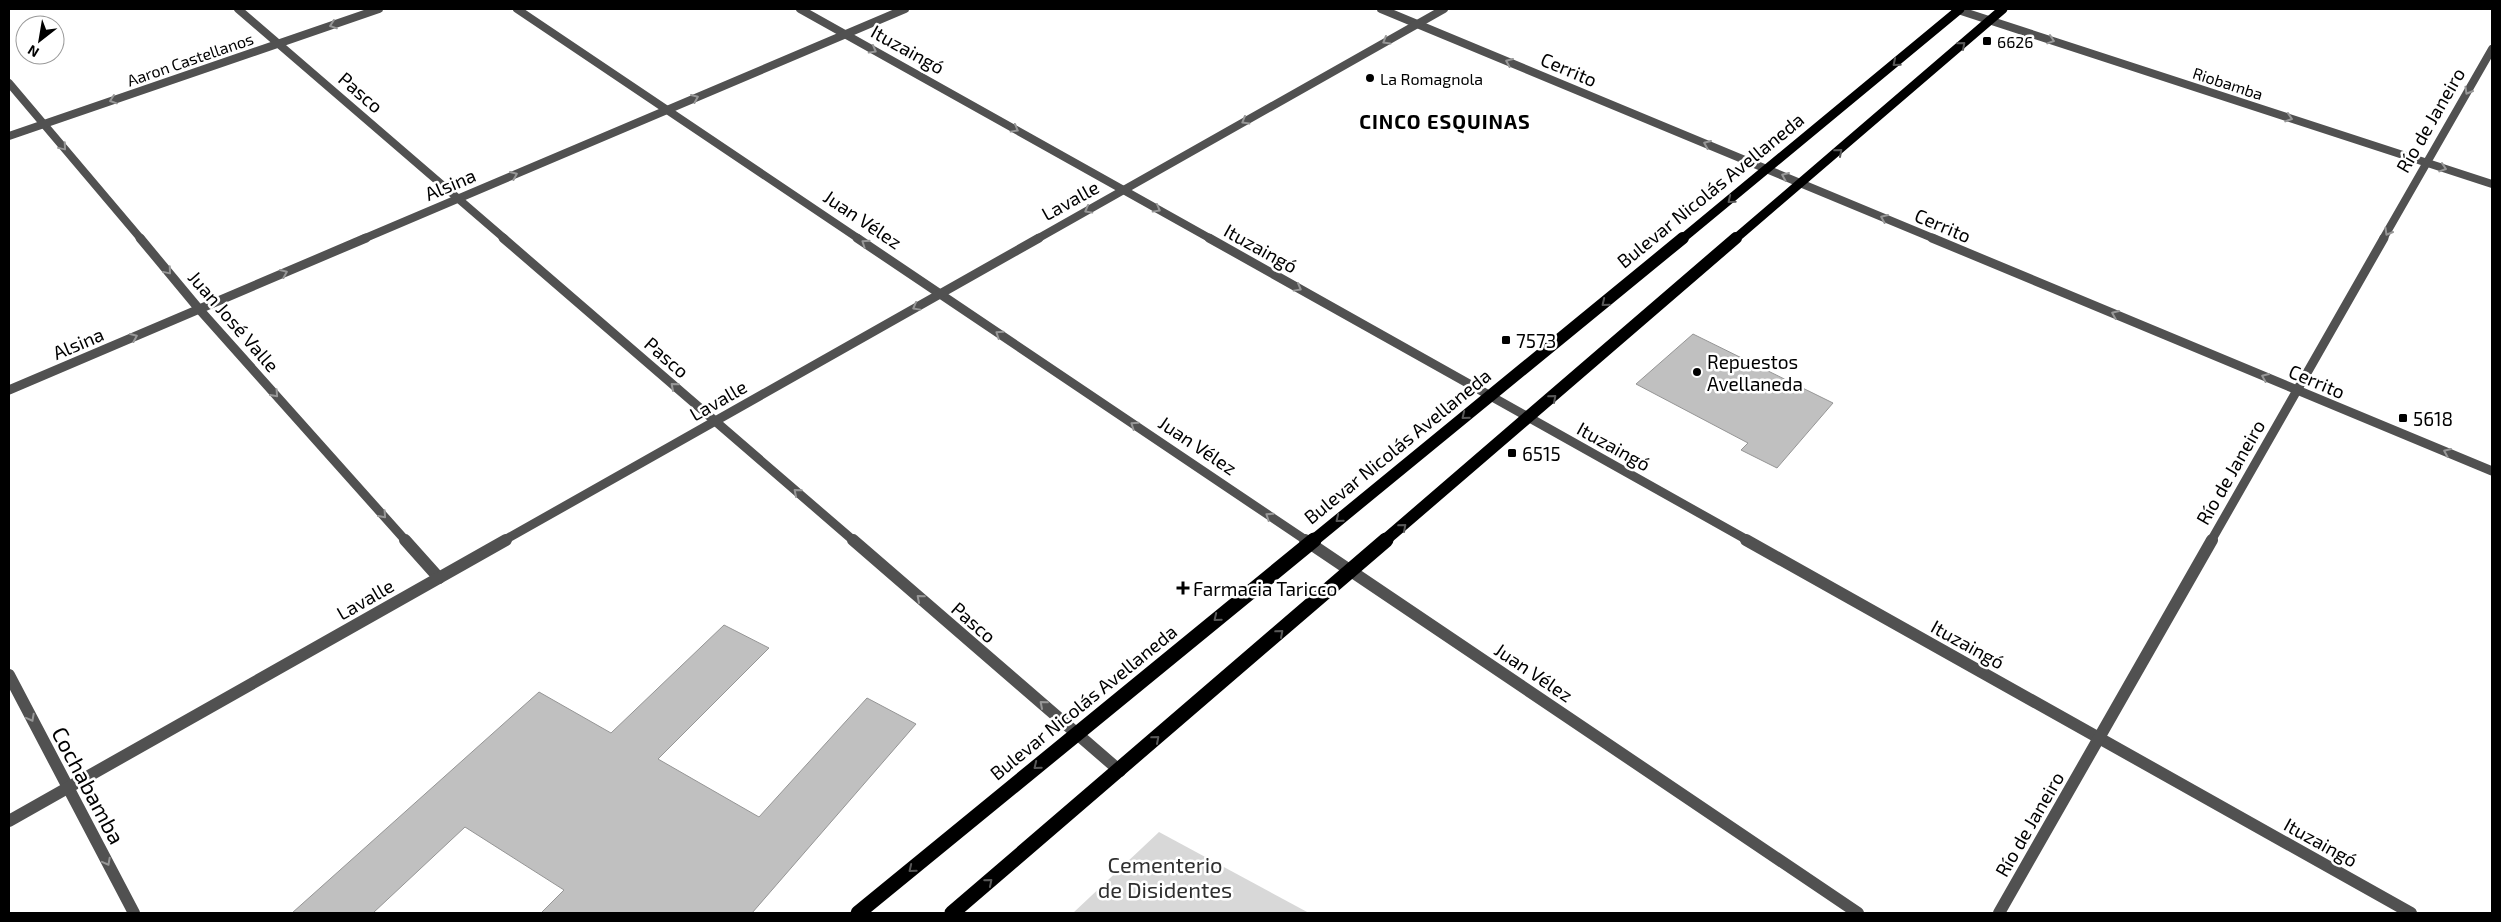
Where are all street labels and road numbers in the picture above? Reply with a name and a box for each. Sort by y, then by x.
street label: Ituzaingó [867,19,949,79]
street label: Aaron Castellanos [124,28,256,90]
street label: Cerrito [1537,47,1601,91]
street label: Riobamba [2190,63,2266,103]
street label: Río de Janeiro [2391,63,2469,177]
street label: Pasco [334,67,388,117]
street label: Bulevar Nicolás Avellaneda [1612,108,1808,272]
street label: Alsina [421,163,479,205]
street label: Lavalle [1037,175,1103,225]
street label: Juan Vélez [820,185,906,253]
street label: Cerrito [1911,203,1975,247]
street label: Ituzaingó [1220,218,1302,278]
street label: Juan José Valle [184,266,284,376]
street label: Alsina [49,322,107,364]
street label: Pasco [640,332,694,382]
street label: Cerrito [2285,359,2349,403]
street label: Bulevar Nicolás Avellaneda [1299,364,1495,528]
street label: Lavalle [685,375,751,425]
street label: Juan Vélez [1155,411,1241,479]
street label: Río de Janeiro [2191,415,2269,529]
street label: Ituzaingó [1573,416,1655,476]
street label: Lavalle [332,574,398,624]
street label: Pasco [947,597,1001,647]
street label: Ituzaingó [1927,614,2009,674]
street label: Bulevar Nicolás Avellaneda [985,620,1181,784]
street label: Juan Vélez [1491,638,1577,706]
street label: Cochabamba [47,722,131,848]
street label: Río de Janeiro [1990,767,2068,881]
street label: Ituzaingó [2280,812,2362,872]

